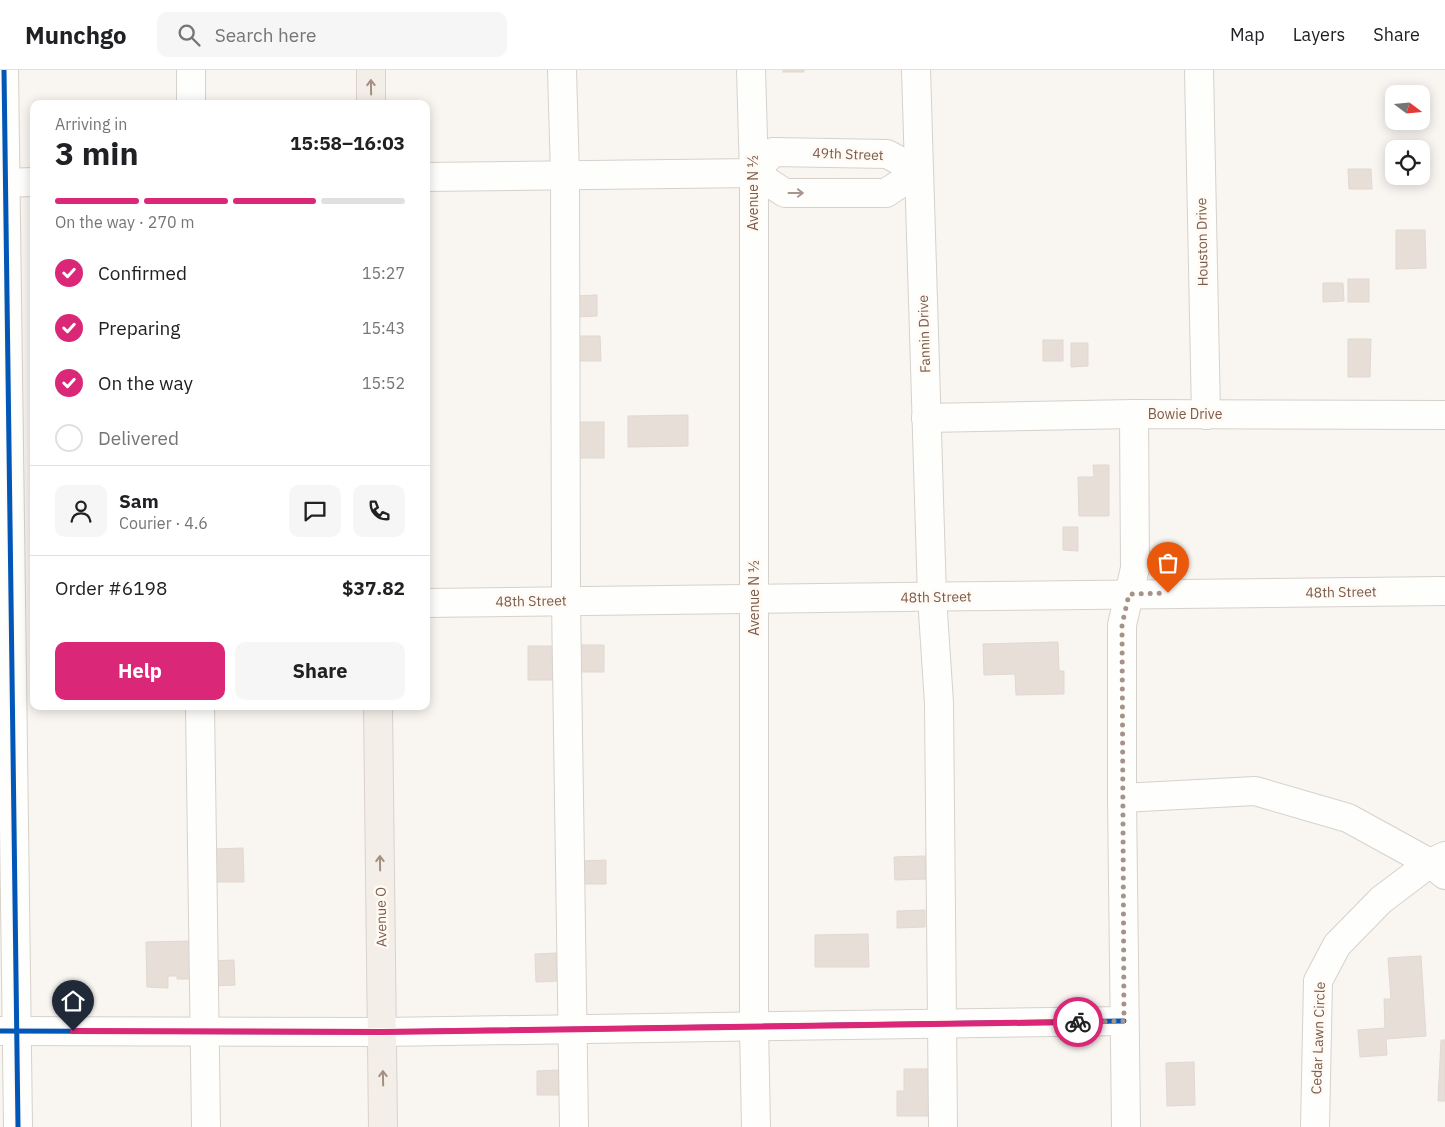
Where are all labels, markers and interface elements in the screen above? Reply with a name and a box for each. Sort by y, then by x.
search box [157,12,507,57]
text: Munchgo [25,19,127,51]
icon: search [175,21,203,49]
text: Search here [215,23,316,47]
text: Map [1230,23,1265,46]
text: Layers [1293,23,1345,46]
text: Share [1373,23,1420,46]
one-way arrow [366,79,376,96]
north arrow [1385,85,1430,130]
map controls [1385,85,1430,185]
text: Arriving in [55,114,127,134]
text: 15:58–16:03 [290,131,405,155]
text: 3 min [55,132,139,174]
button: locate [1385,140,1430,185]
street label: 49th Street [812,144,884,164]
street label: Avenue N ½ [744,155,762,231]
one-way arrow [788,188,804,198]
street label: Houston Drive [1192,197,1212,287]
text: On the way · 270 m [55,212,194,232]
icon: check [55,259,83,287]
text: Confirmed [98,261,187,285]
text: 15:27 [362,263,405,283]
street label: Fannin Drive [914,294,934,373]
icon: check [55,314,83,342]
text: Preparing [98,316,180,340]
text: 15:43 [362,318,405,338]
icon: check [55,369,83,397]
text: On the way [98,371,193,395]
text: 15:52 [362,373,405,393]
street label: Bowie Drive [1148,405,1223,423]
text: Delivered [98,426,179,450]
button: person [55,485,107,537]
button: chat [289,485,341,537]
button: phone [353,485,405,537]
text: Sam [119,489,159,513]
text: Courier · 4.6 [119,513,208,533]
pin [1147,542,1189,593]
icon: bag [1154,549,1182,577]
street label: Avenue N ½ [745,560,763,636]
text: Order #6198 [55,576,167,600]
text: $37.82 [342,576,405,600]
street label: 48th Street [1305,582,1377,602]
street label: 48th Street [900,587,972,607]
street label: 48th Street [495,591,567,611]
button: Help [55,642,225,700]
button: Share [235,642,405,700]
one-way arrow [375,856,385,872]
street label: Avenue O [371,887,391,947]
pin [52,980,94,1031]
street label: Cedar Lawn Circle [1307,981,1329,1095]
icon: home [59,987,87,1015]
courier [1053,997,1103,1047]
icon: bike [1064,1008,1092,1036]
one-way arrow [378,1071,388,1087]

